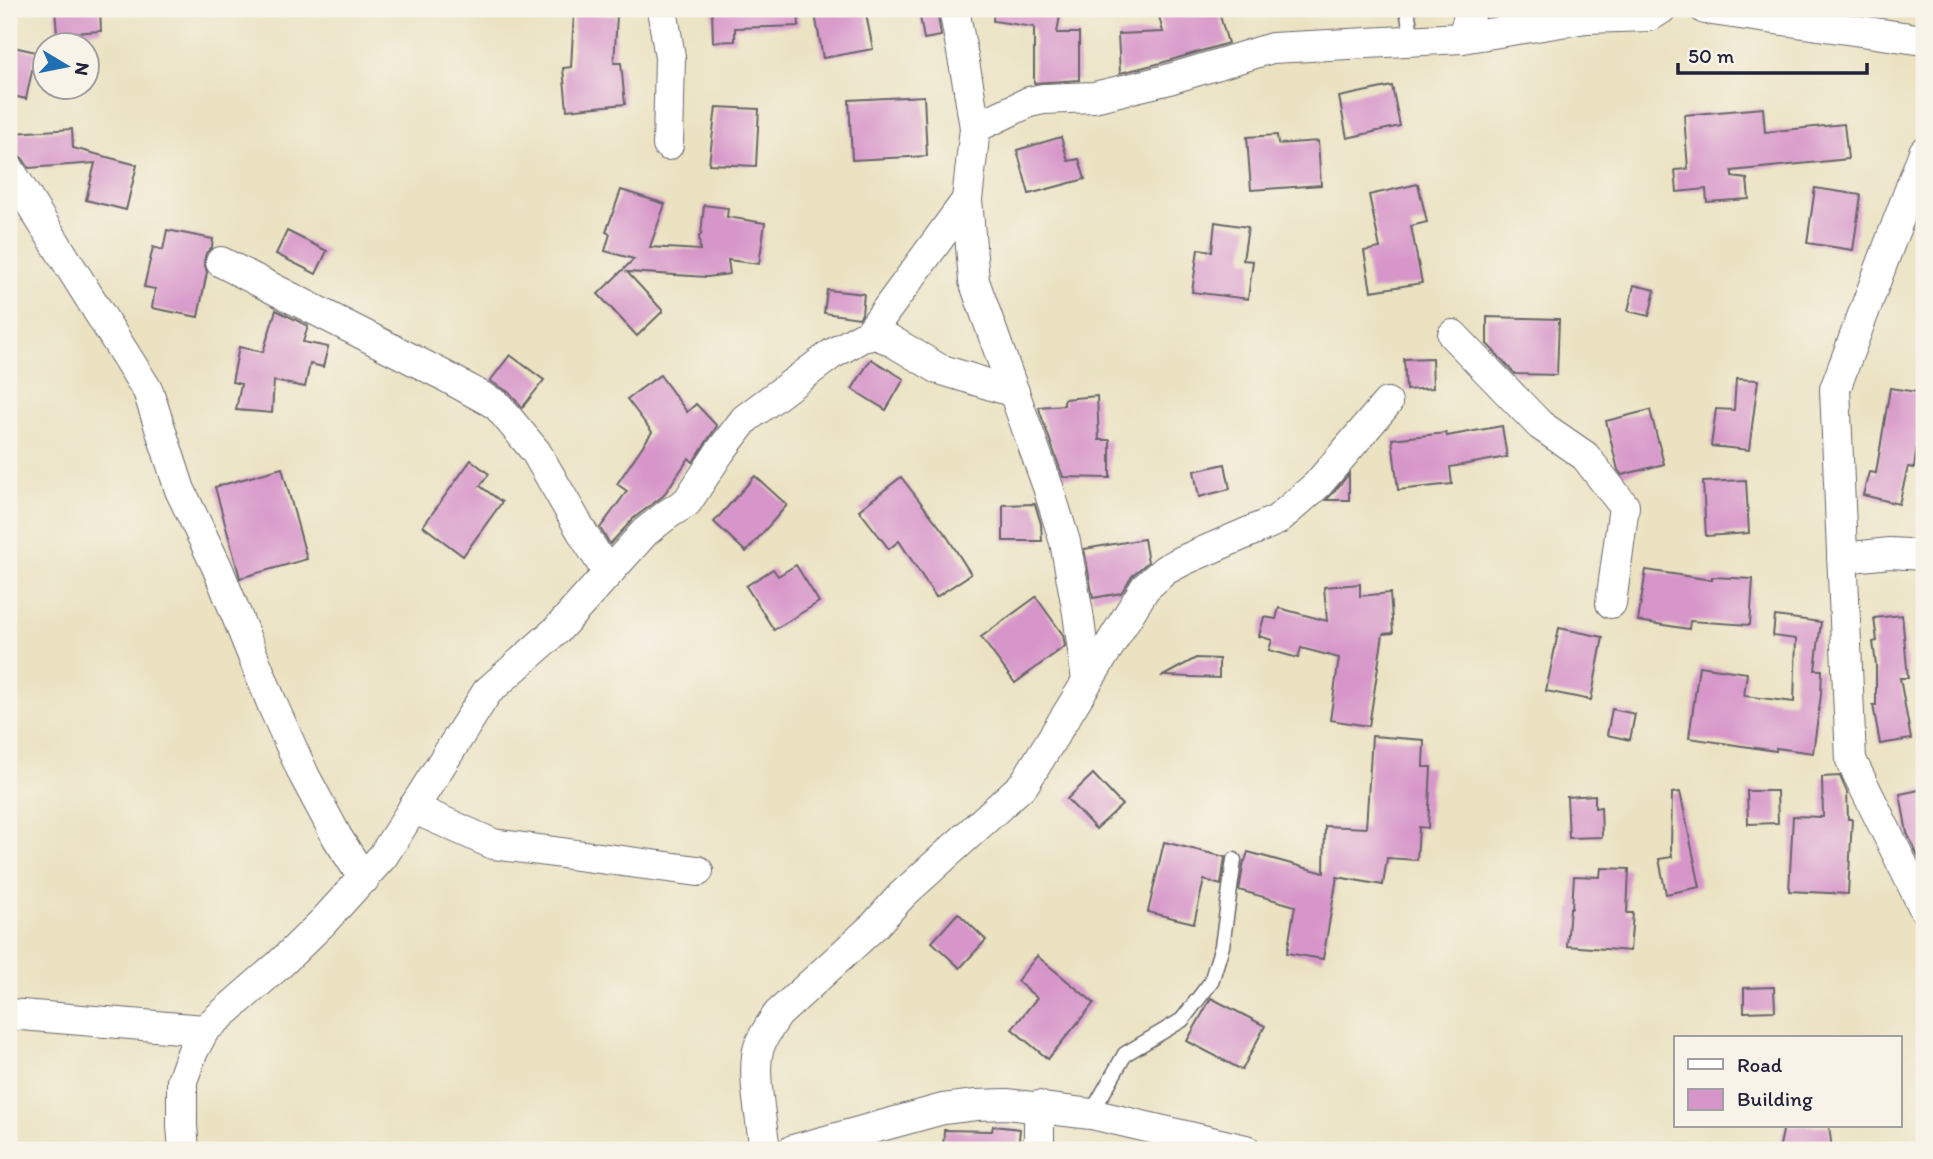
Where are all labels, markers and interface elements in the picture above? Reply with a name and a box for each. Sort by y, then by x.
north arrow [32,32,102,102]
scale bar [1678,32,1867,76]
text: 50 m [1688,43,1735,68]
text: N [70,61,95,77]
legend [1674,1036,1902,1128]
text: Road [1737,1052,1783,1077]
text: Building [1737,1086,1813,1111]

